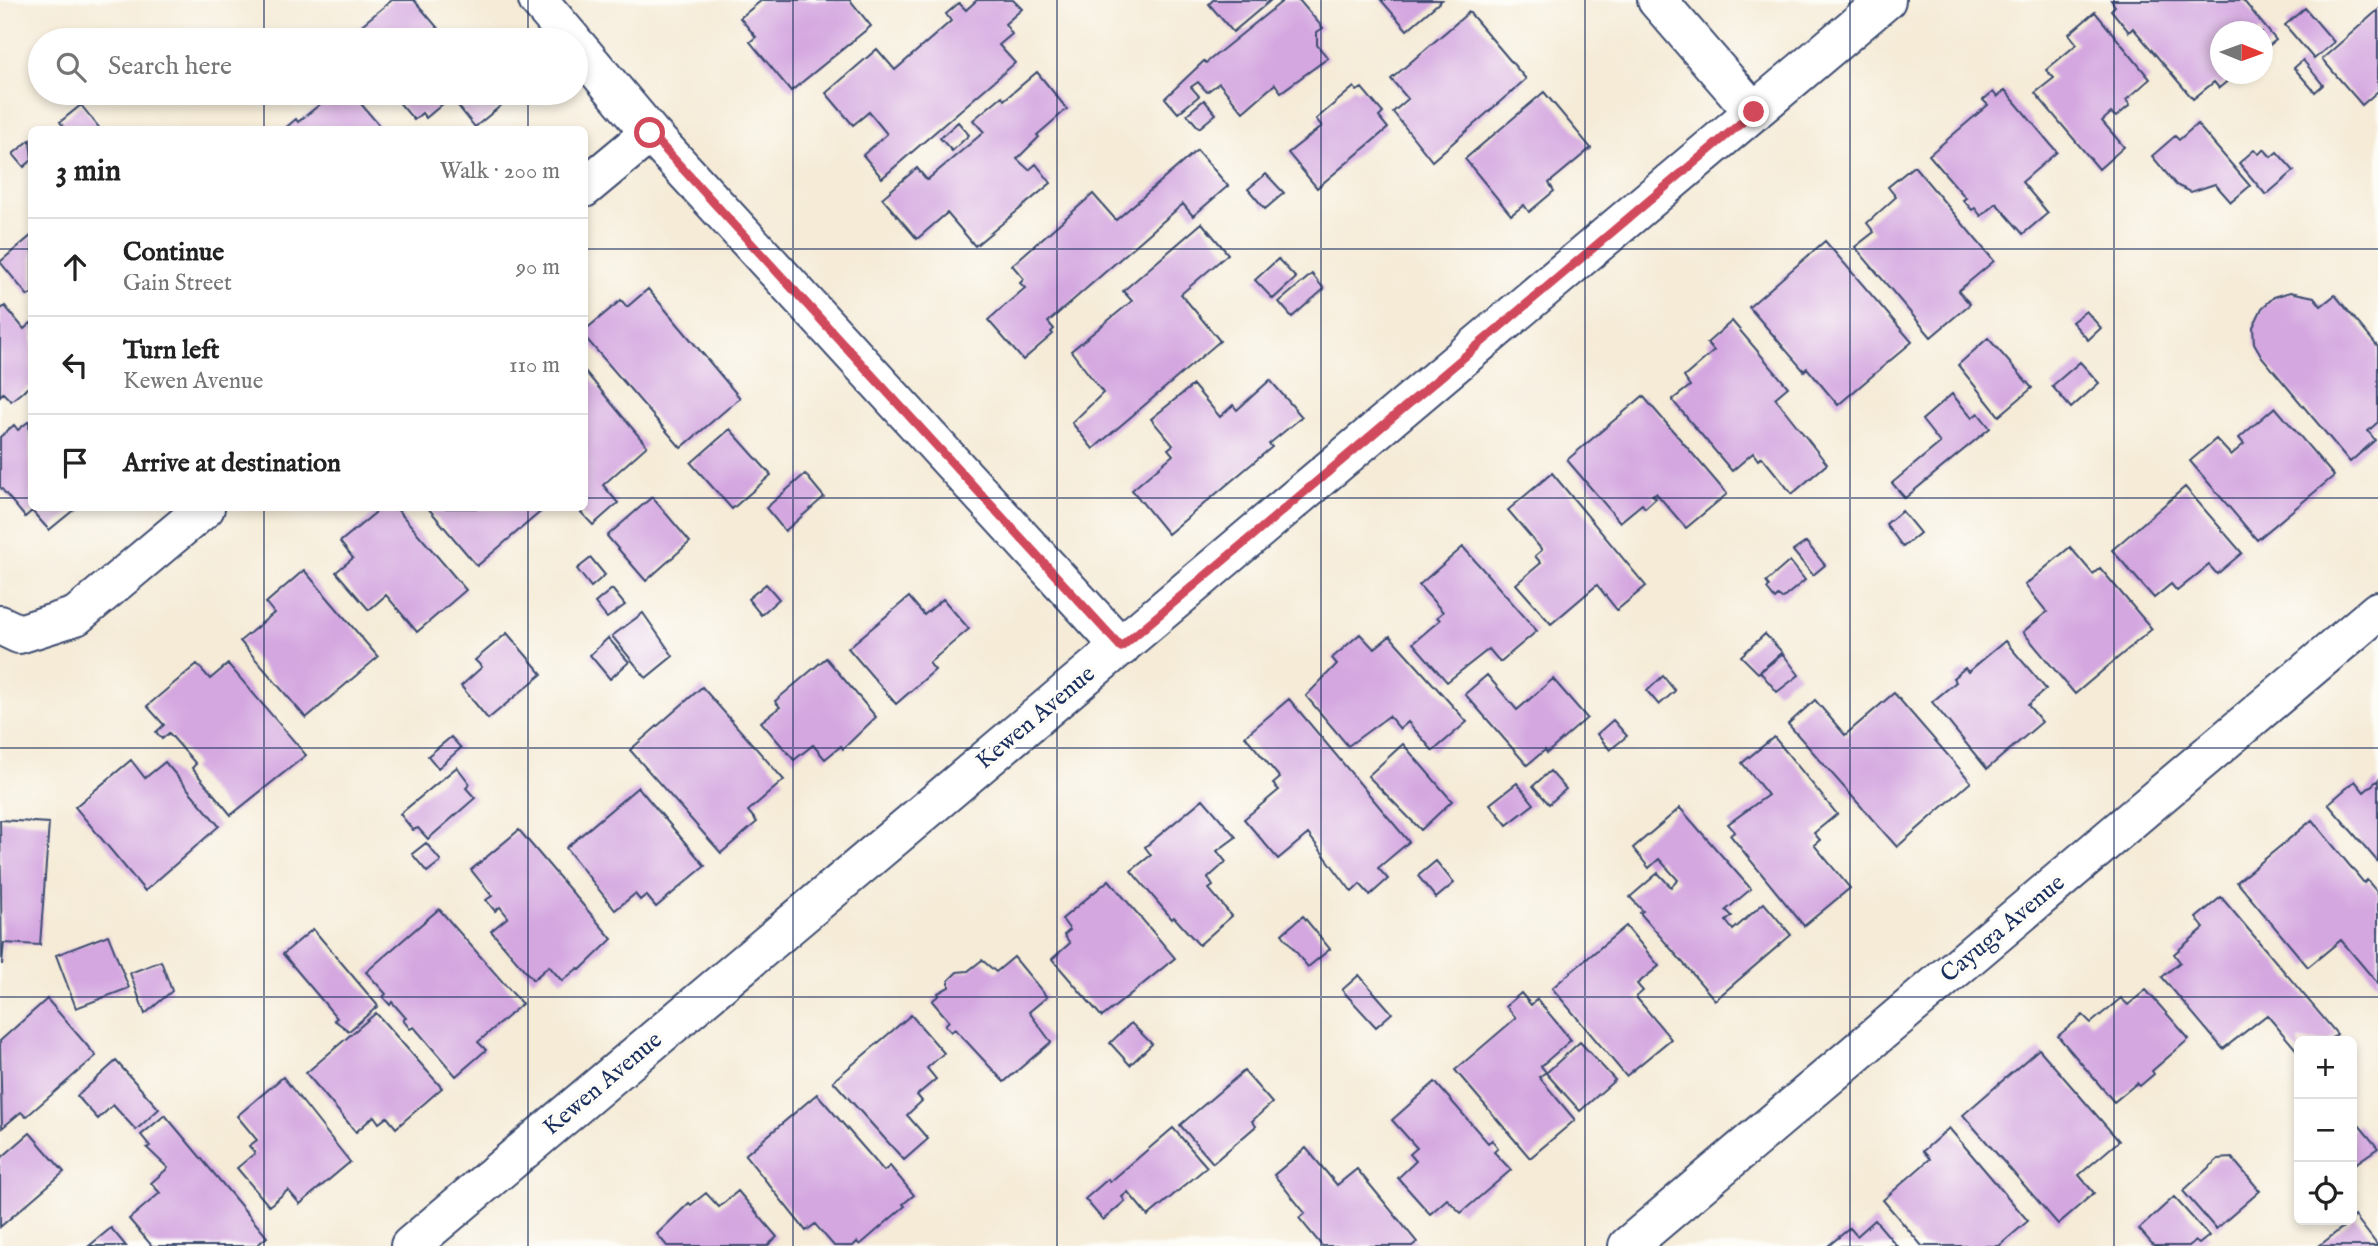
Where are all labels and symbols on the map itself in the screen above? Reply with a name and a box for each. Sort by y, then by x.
north arrow [2210,21,2273,84]
route end [1738,96,1769,127]
route start [634,117,665,148]
street label: Kewen Avenue [970,659,1102,777]
street label: Cayuga Avenue [1934,868,2072,990]
street label: Kewen Avenue [537,1025,669,1143]

